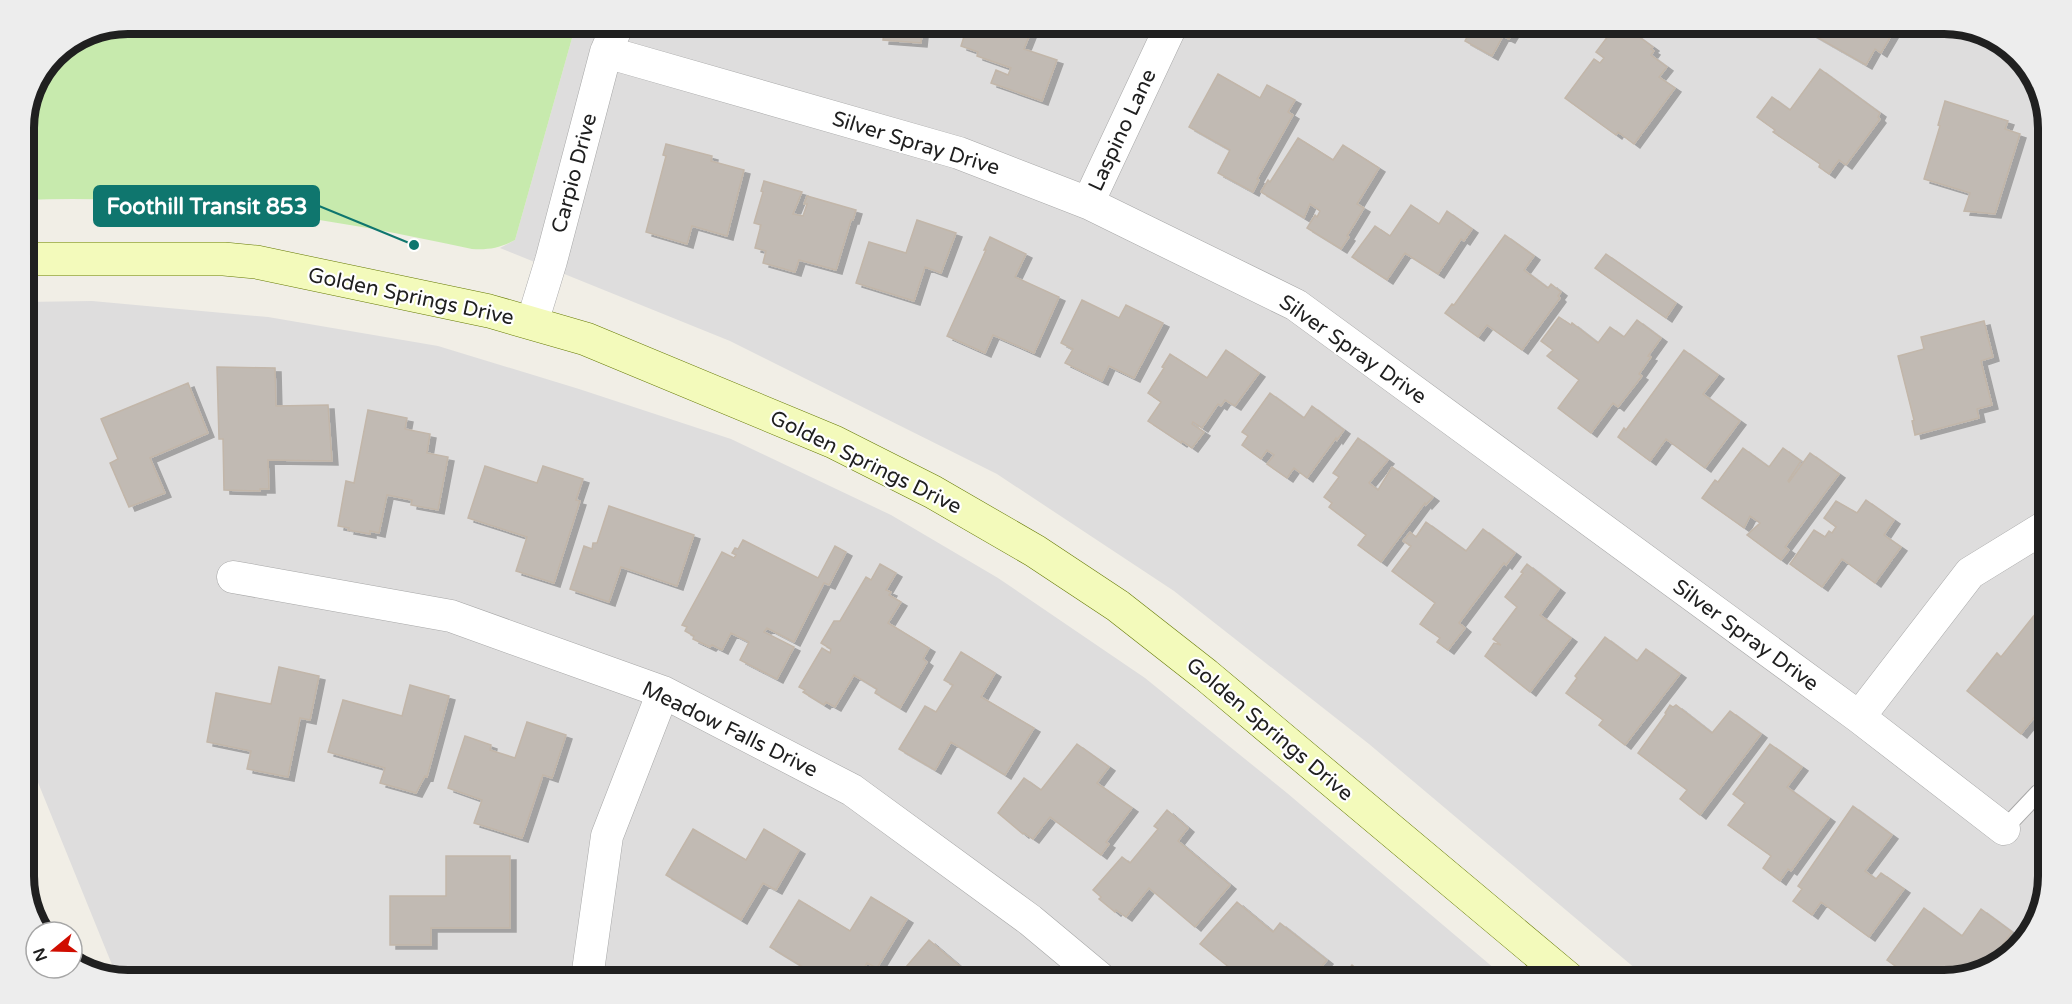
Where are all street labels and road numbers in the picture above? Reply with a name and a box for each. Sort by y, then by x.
street label: Laspino Lane [1083,65,1162,195]
street label: Silver Spray Drive [829,106,1003,181]
street label: Carpio Drive [547,110,602,236]
street label: Golden Springs Drive [306,262,516,331]
street label: Silver Spray Drive [1274,289,1431,410]
street label: Golden Springs Drive [766,405,966,520]
street label: Silver Spray Drive [1668,574,1823,697]
street label: Golden Springs Drive [1181,652,1358,806]
street label: Meadow Falls Drive [638,676,822,783]

